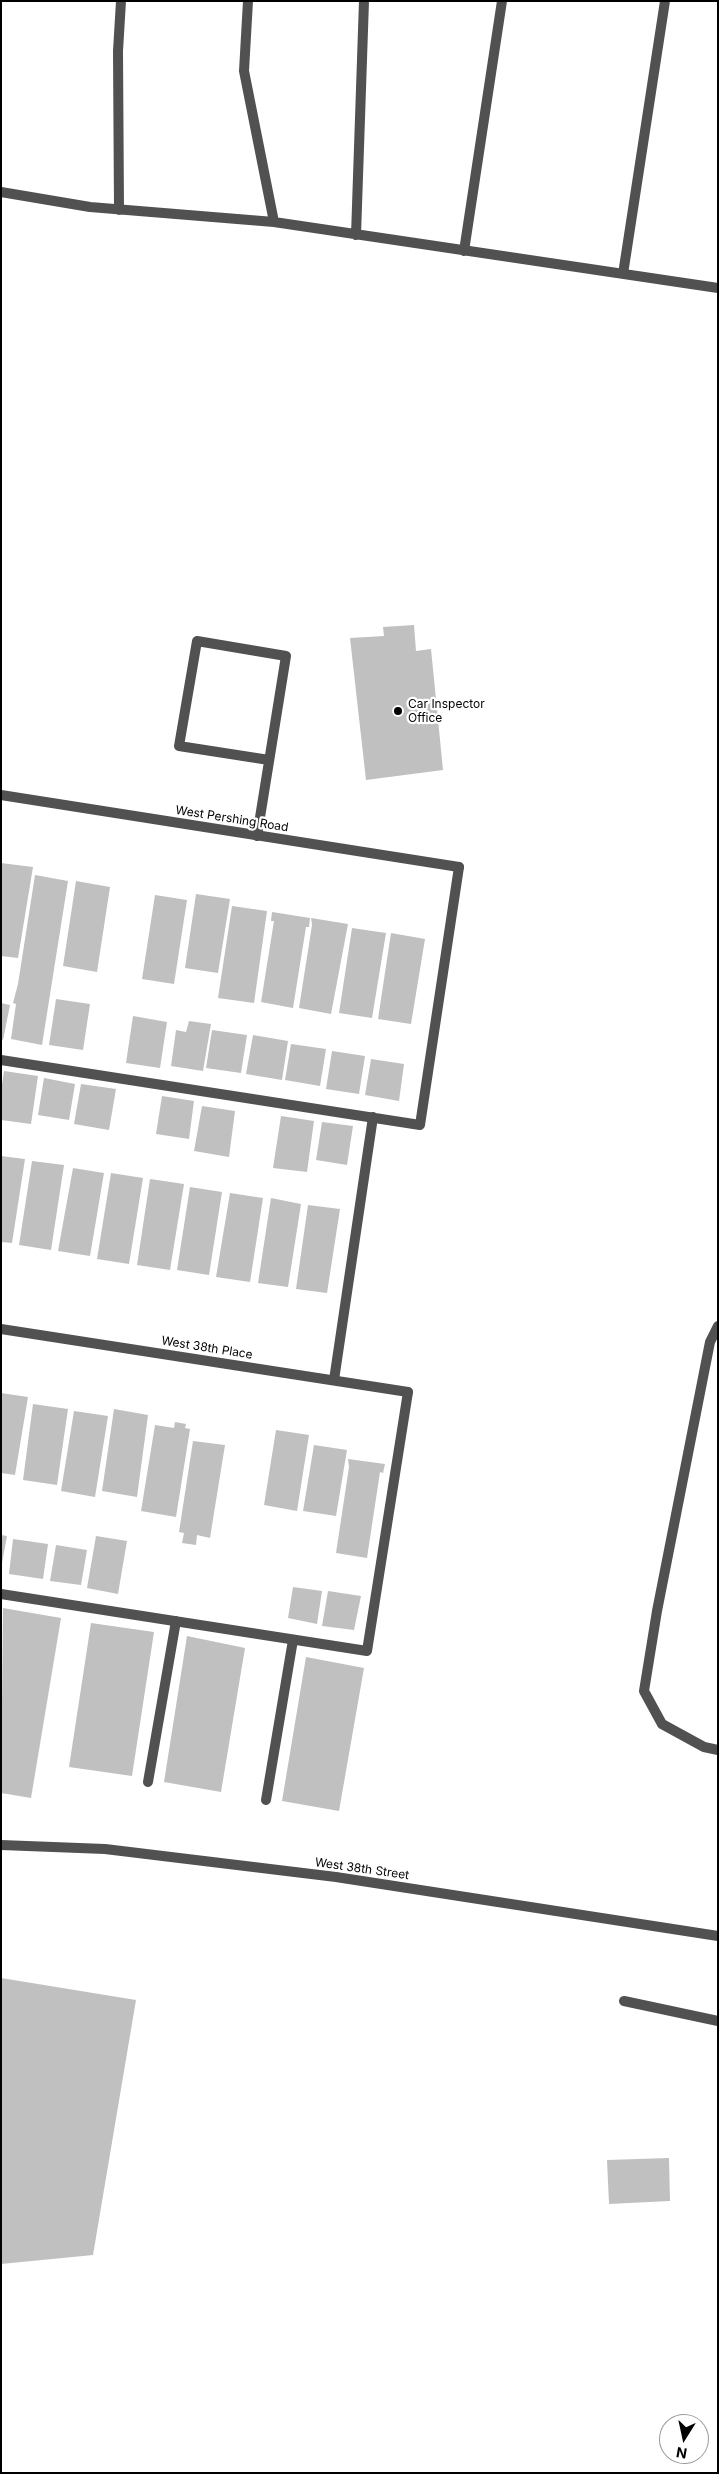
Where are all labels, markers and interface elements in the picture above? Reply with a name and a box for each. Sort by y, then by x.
place label: Car Inspector Office [408,697,485,725]
marker: Car Inspector Office [392,705,404,717]
street label: West Pershing Road [175,803,289,835]
street label: West 38th Place [160,1334,254,1362]
street label: West 38th Street [314,1855,410,1883]
north arrow [659,2414,709,2464]
text: N [675,2444,688,2463]

